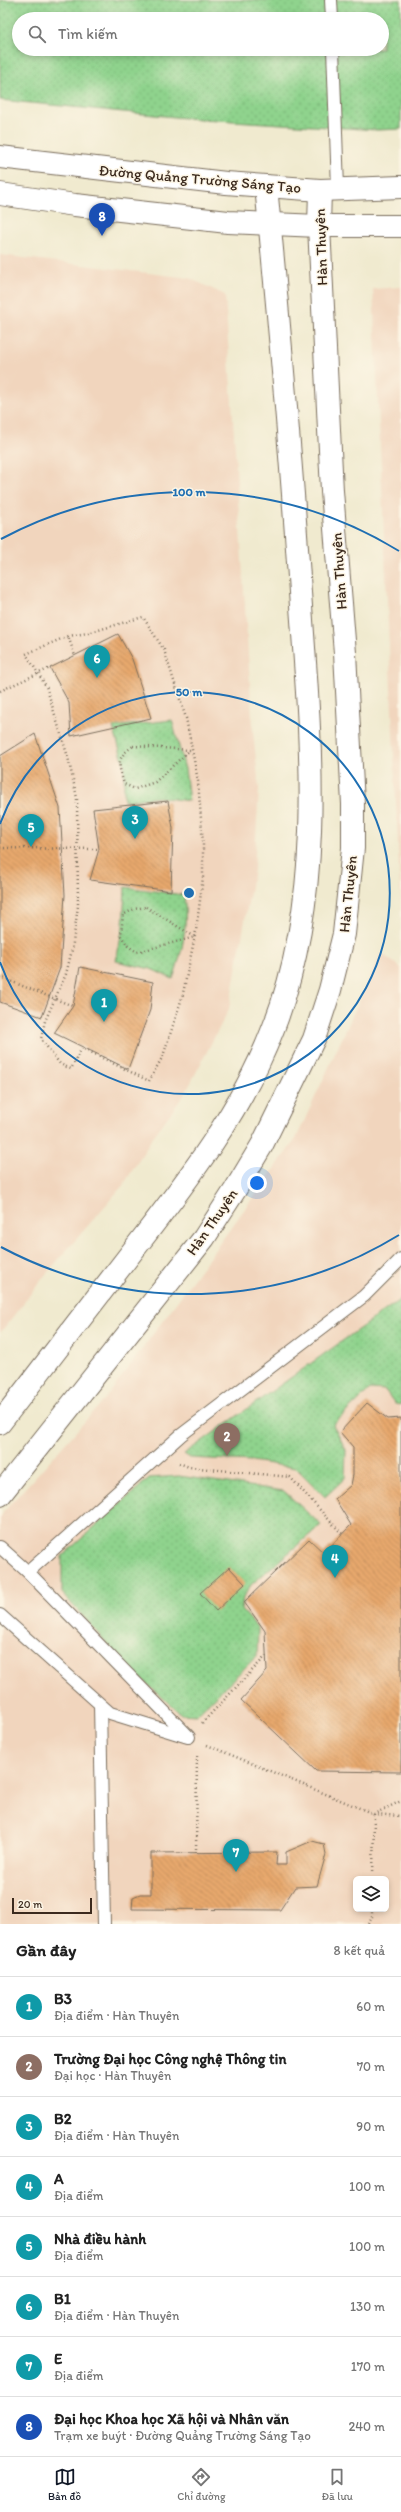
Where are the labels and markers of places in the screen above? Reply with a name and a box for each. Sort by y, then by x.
pin: 8 [89,203,115,236]
pin: 6 [84,645,110,678]
pin: 3 [122,806,148,839]
pin: 5 [18,814,44,847]
centre of rings [182,886,196,900]
pin: 1 [91,989,117,1022]
pin: 2 [214,1423,240,1456]
pin: 4 [322,1545,348,1578]
pin: 7 [223,1839,249,1872]

